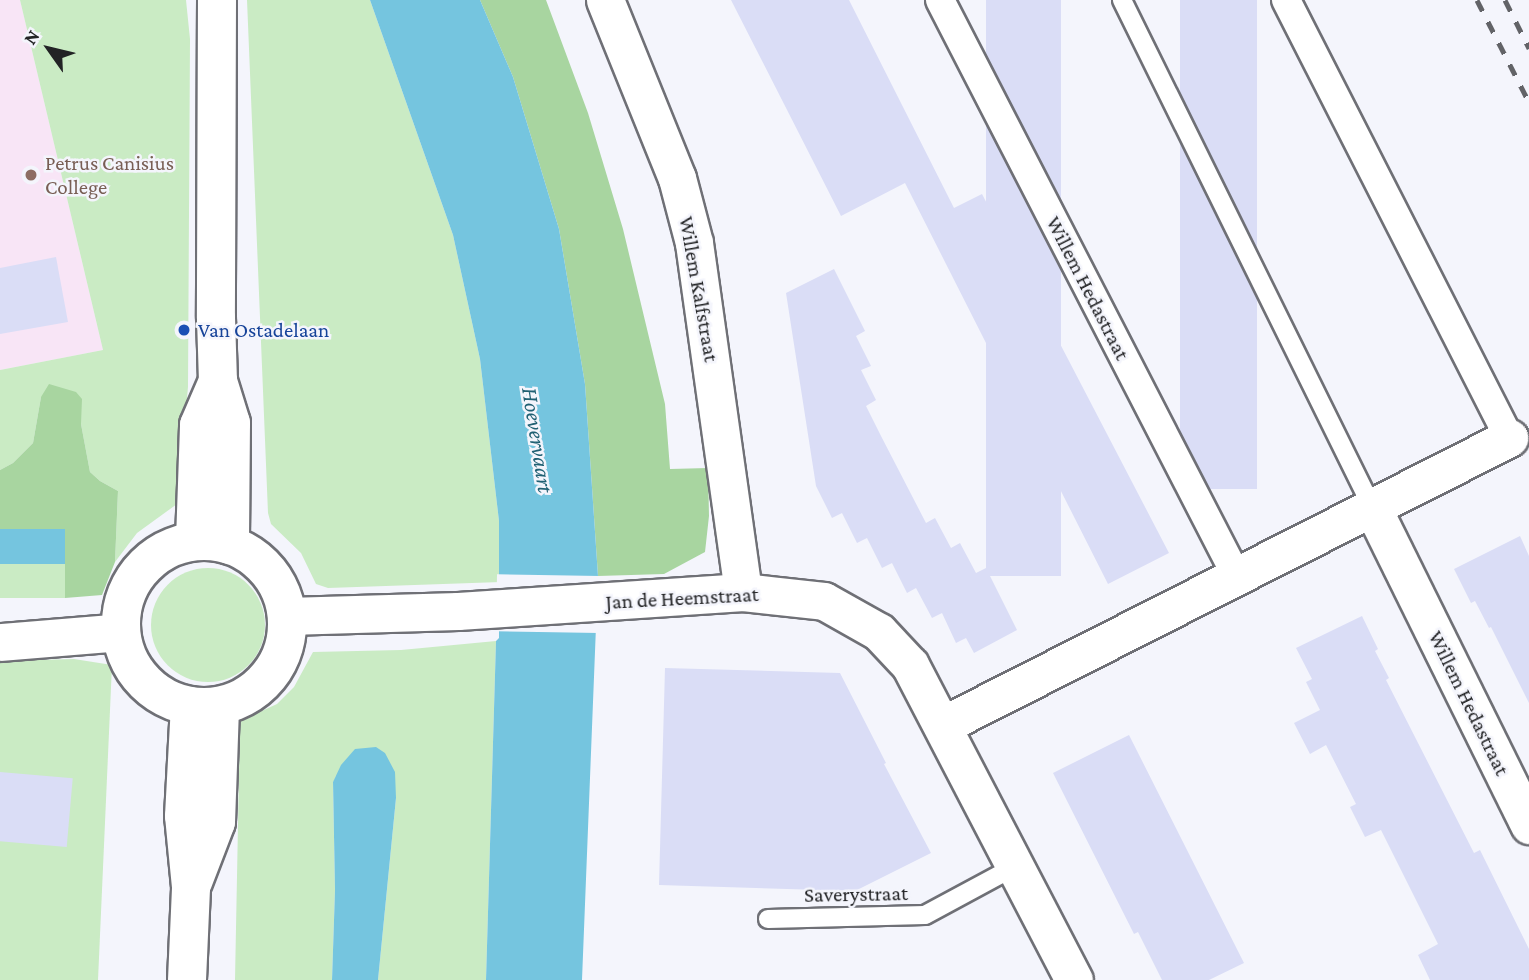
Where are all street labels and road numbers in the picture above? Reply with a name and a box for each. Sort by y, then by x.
street label: Willem Hedastraat [1041,212,1135,364]
street label: Willem Kalfstraat [674,214,724,364]
street label: Jan de Heemstraat [605,581,759,615]
street label: Willem Hedastraat [1423,626,1515,780]
street label: Saverystraat [804,880,908,908]

